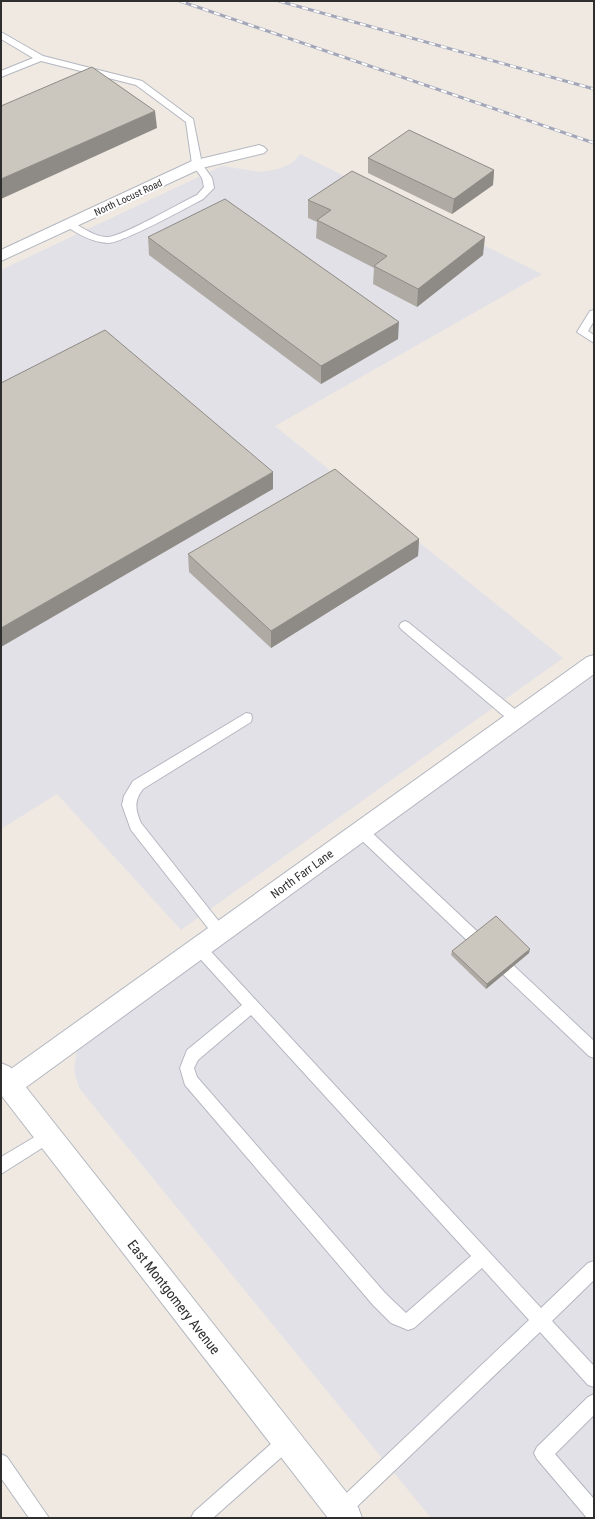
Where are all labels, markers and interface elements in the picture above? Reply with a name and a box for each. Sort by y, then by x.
street label: North Locust Road [92,177,164,218]
street label: North Farr Lane [268,846,336,901]
street label: East Montgomery Avenue [124,1237,224,1358]

